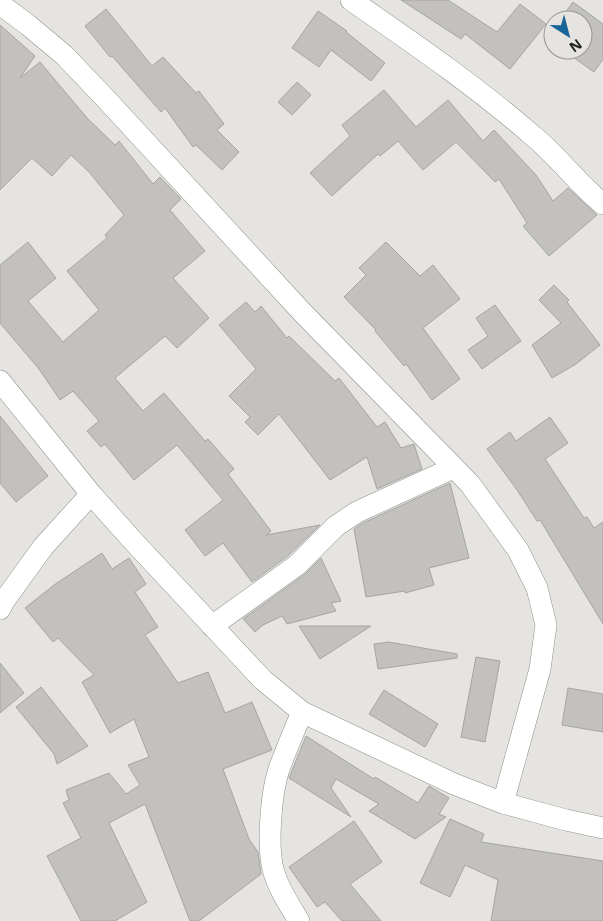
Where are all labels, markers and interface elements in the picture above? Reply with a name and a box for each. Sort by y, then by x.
north arrow [543,10,593,60]
text: N [566,35,586,57]

